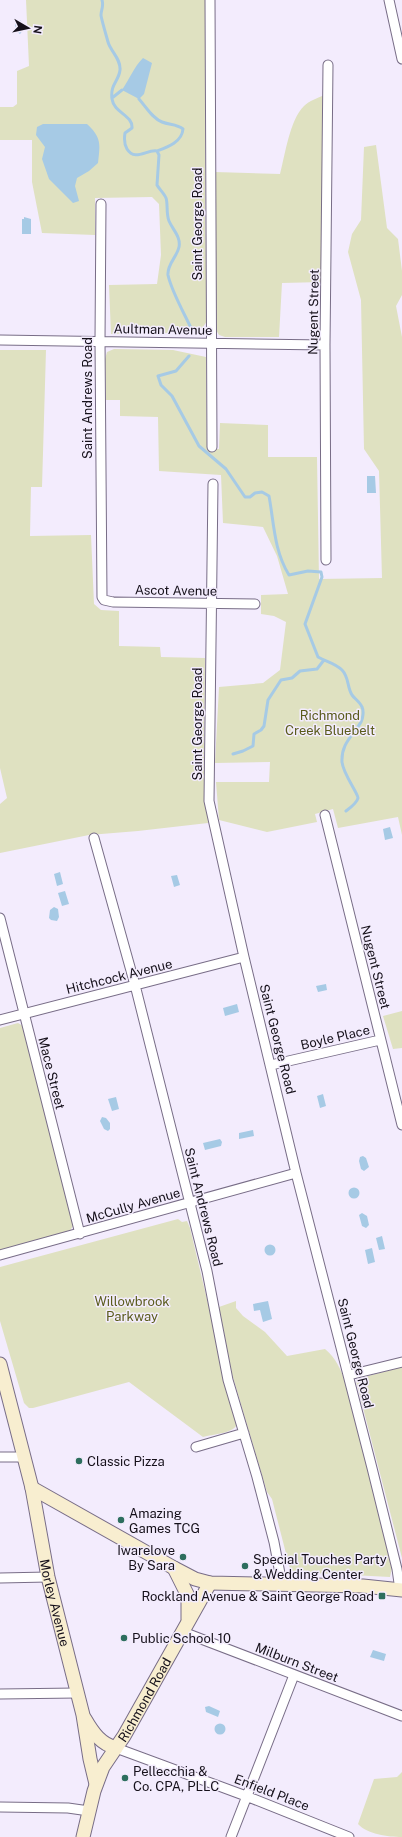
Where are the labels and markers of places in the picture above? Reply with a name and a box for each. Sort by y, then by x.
place label: Classic Pizza [87,1454,165,1469]
marker: Classic Pizza [74,1456,84,1466]
place label: Amazing Games TCG [129,1506,200,1536]
marker: Amazing Games TCG [116,1515,126,1525]
place label: Iwarelove By Sara [117,1543,175,1573]
marker: Iwarelove By Sara [178,1552,188,1562]
place label: Special Touches Party & Wedding Center [253,1552,387,1582]
marker: Special Touches Party & Wedding Center [240,1561,250,1571]
place label: Rockland Avenue & Saint George Road [141,1589,374,1604]
marker: Rockland Avenue & Saint George Road [377,1591,387,1601]
place label: Public School 10 [132,1631,231,1646]
marker: Public School 10 [119,1633,129,1643]
place label: Pellecchia & Co. CPA, PLLC [133,1764,219,1794]
marker: Pellecchia & Co. CPA, PLLC [120,1773,130,1783]

